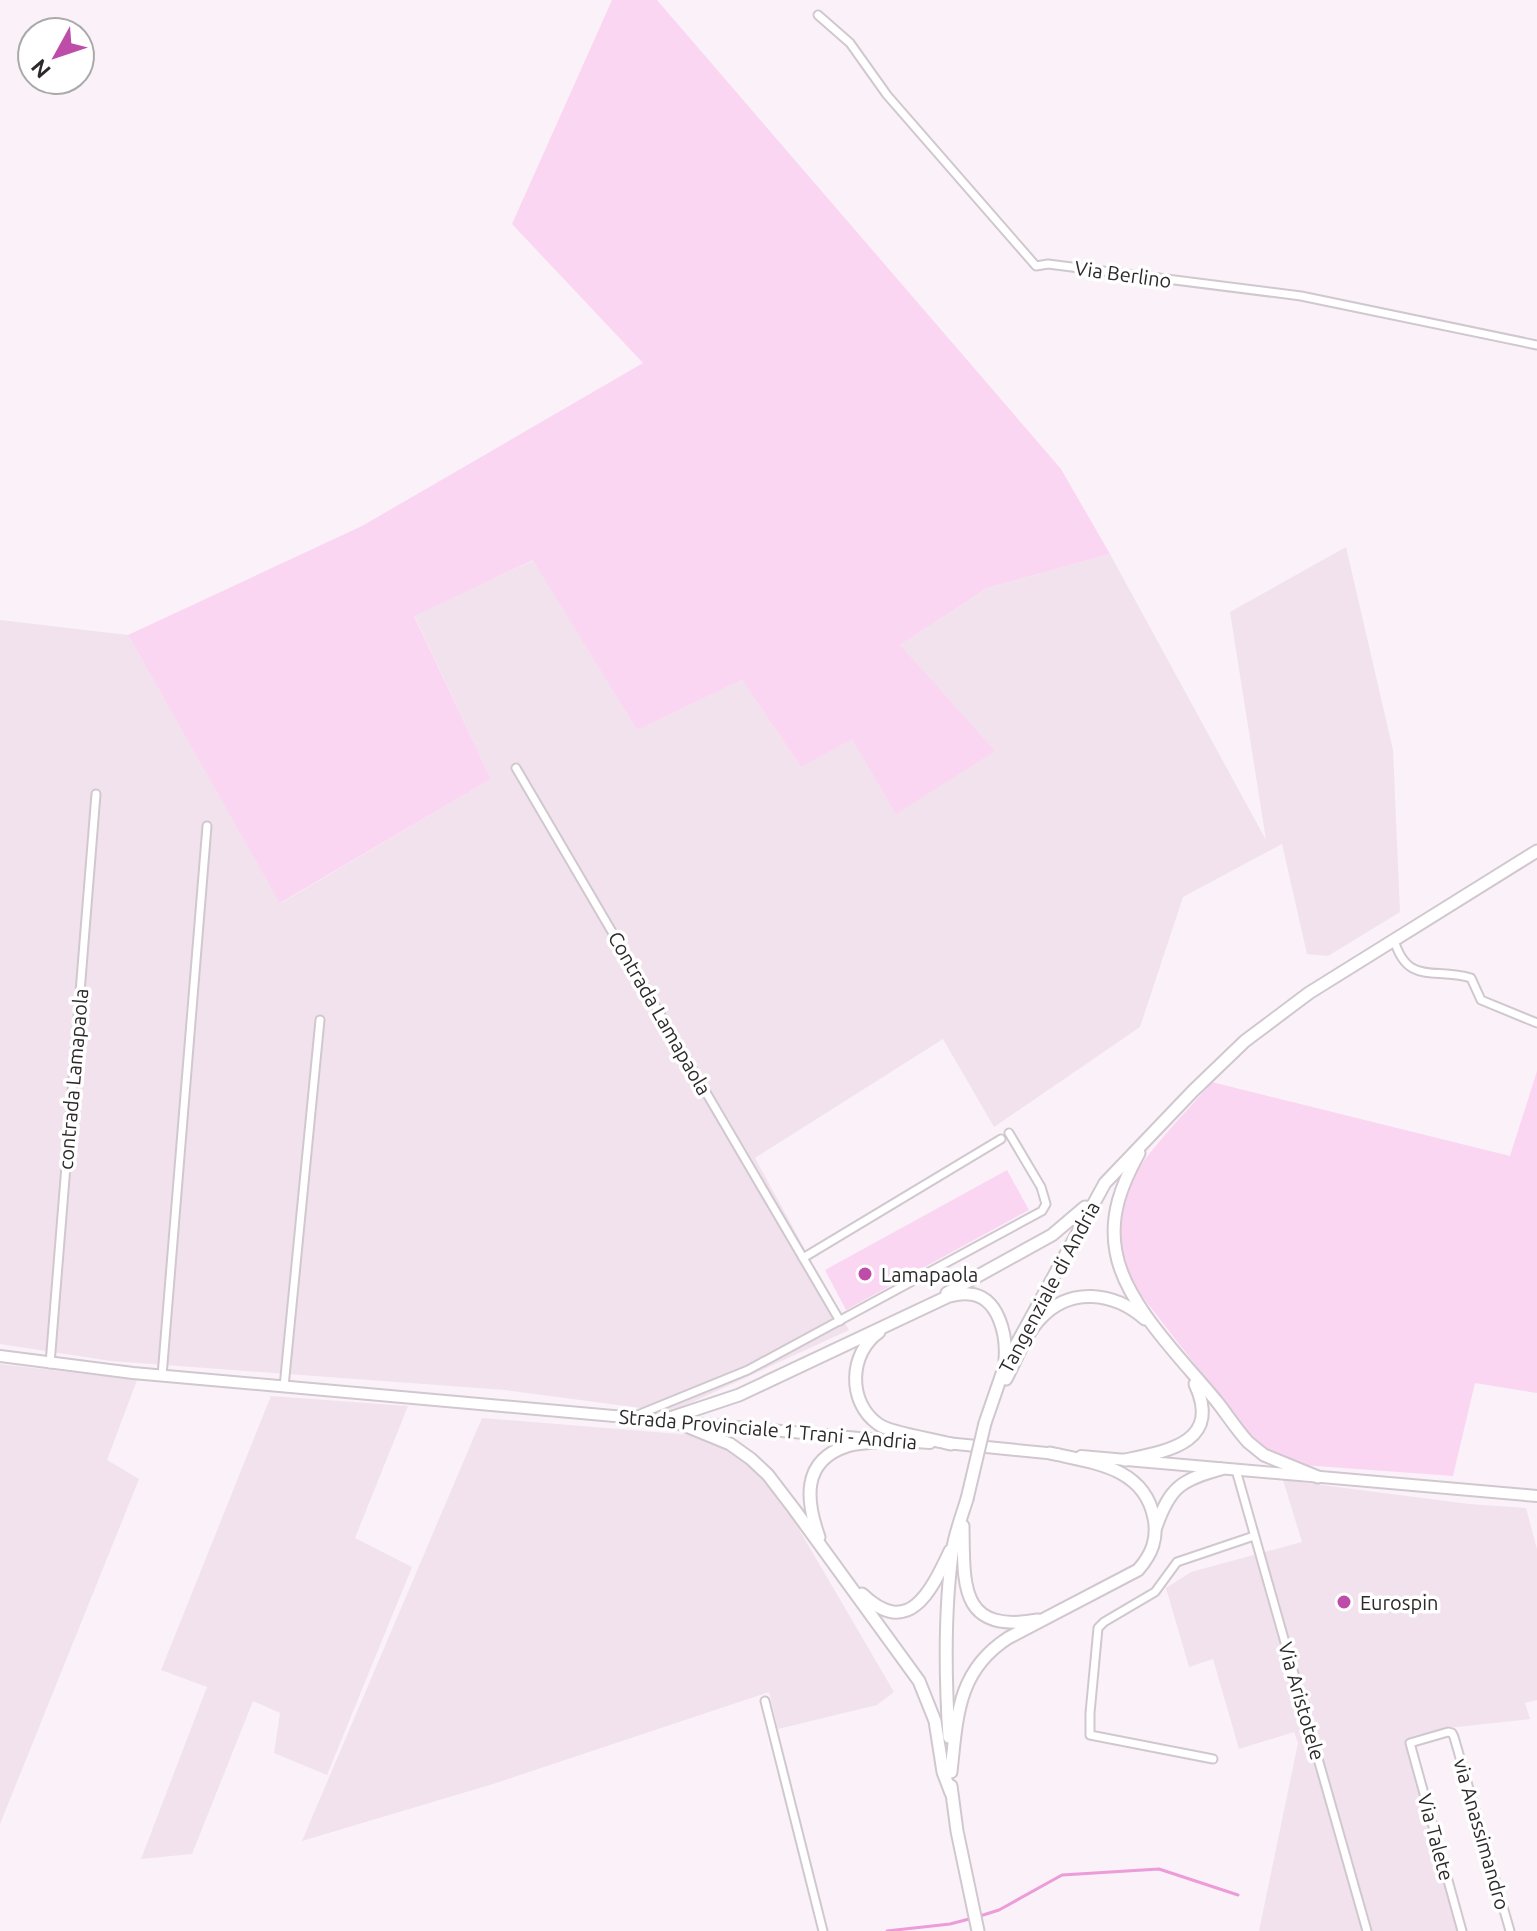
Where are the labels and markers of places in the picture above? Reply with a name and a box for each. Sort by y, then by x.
place label: Lamapaola [881,1263,978,1286]
marker: Lamapaola [856,1265,874,1283]
place label: Eurospin [1360,1591,1438,1614]
marker: Eurospin [1335,1593,1353,1611]

